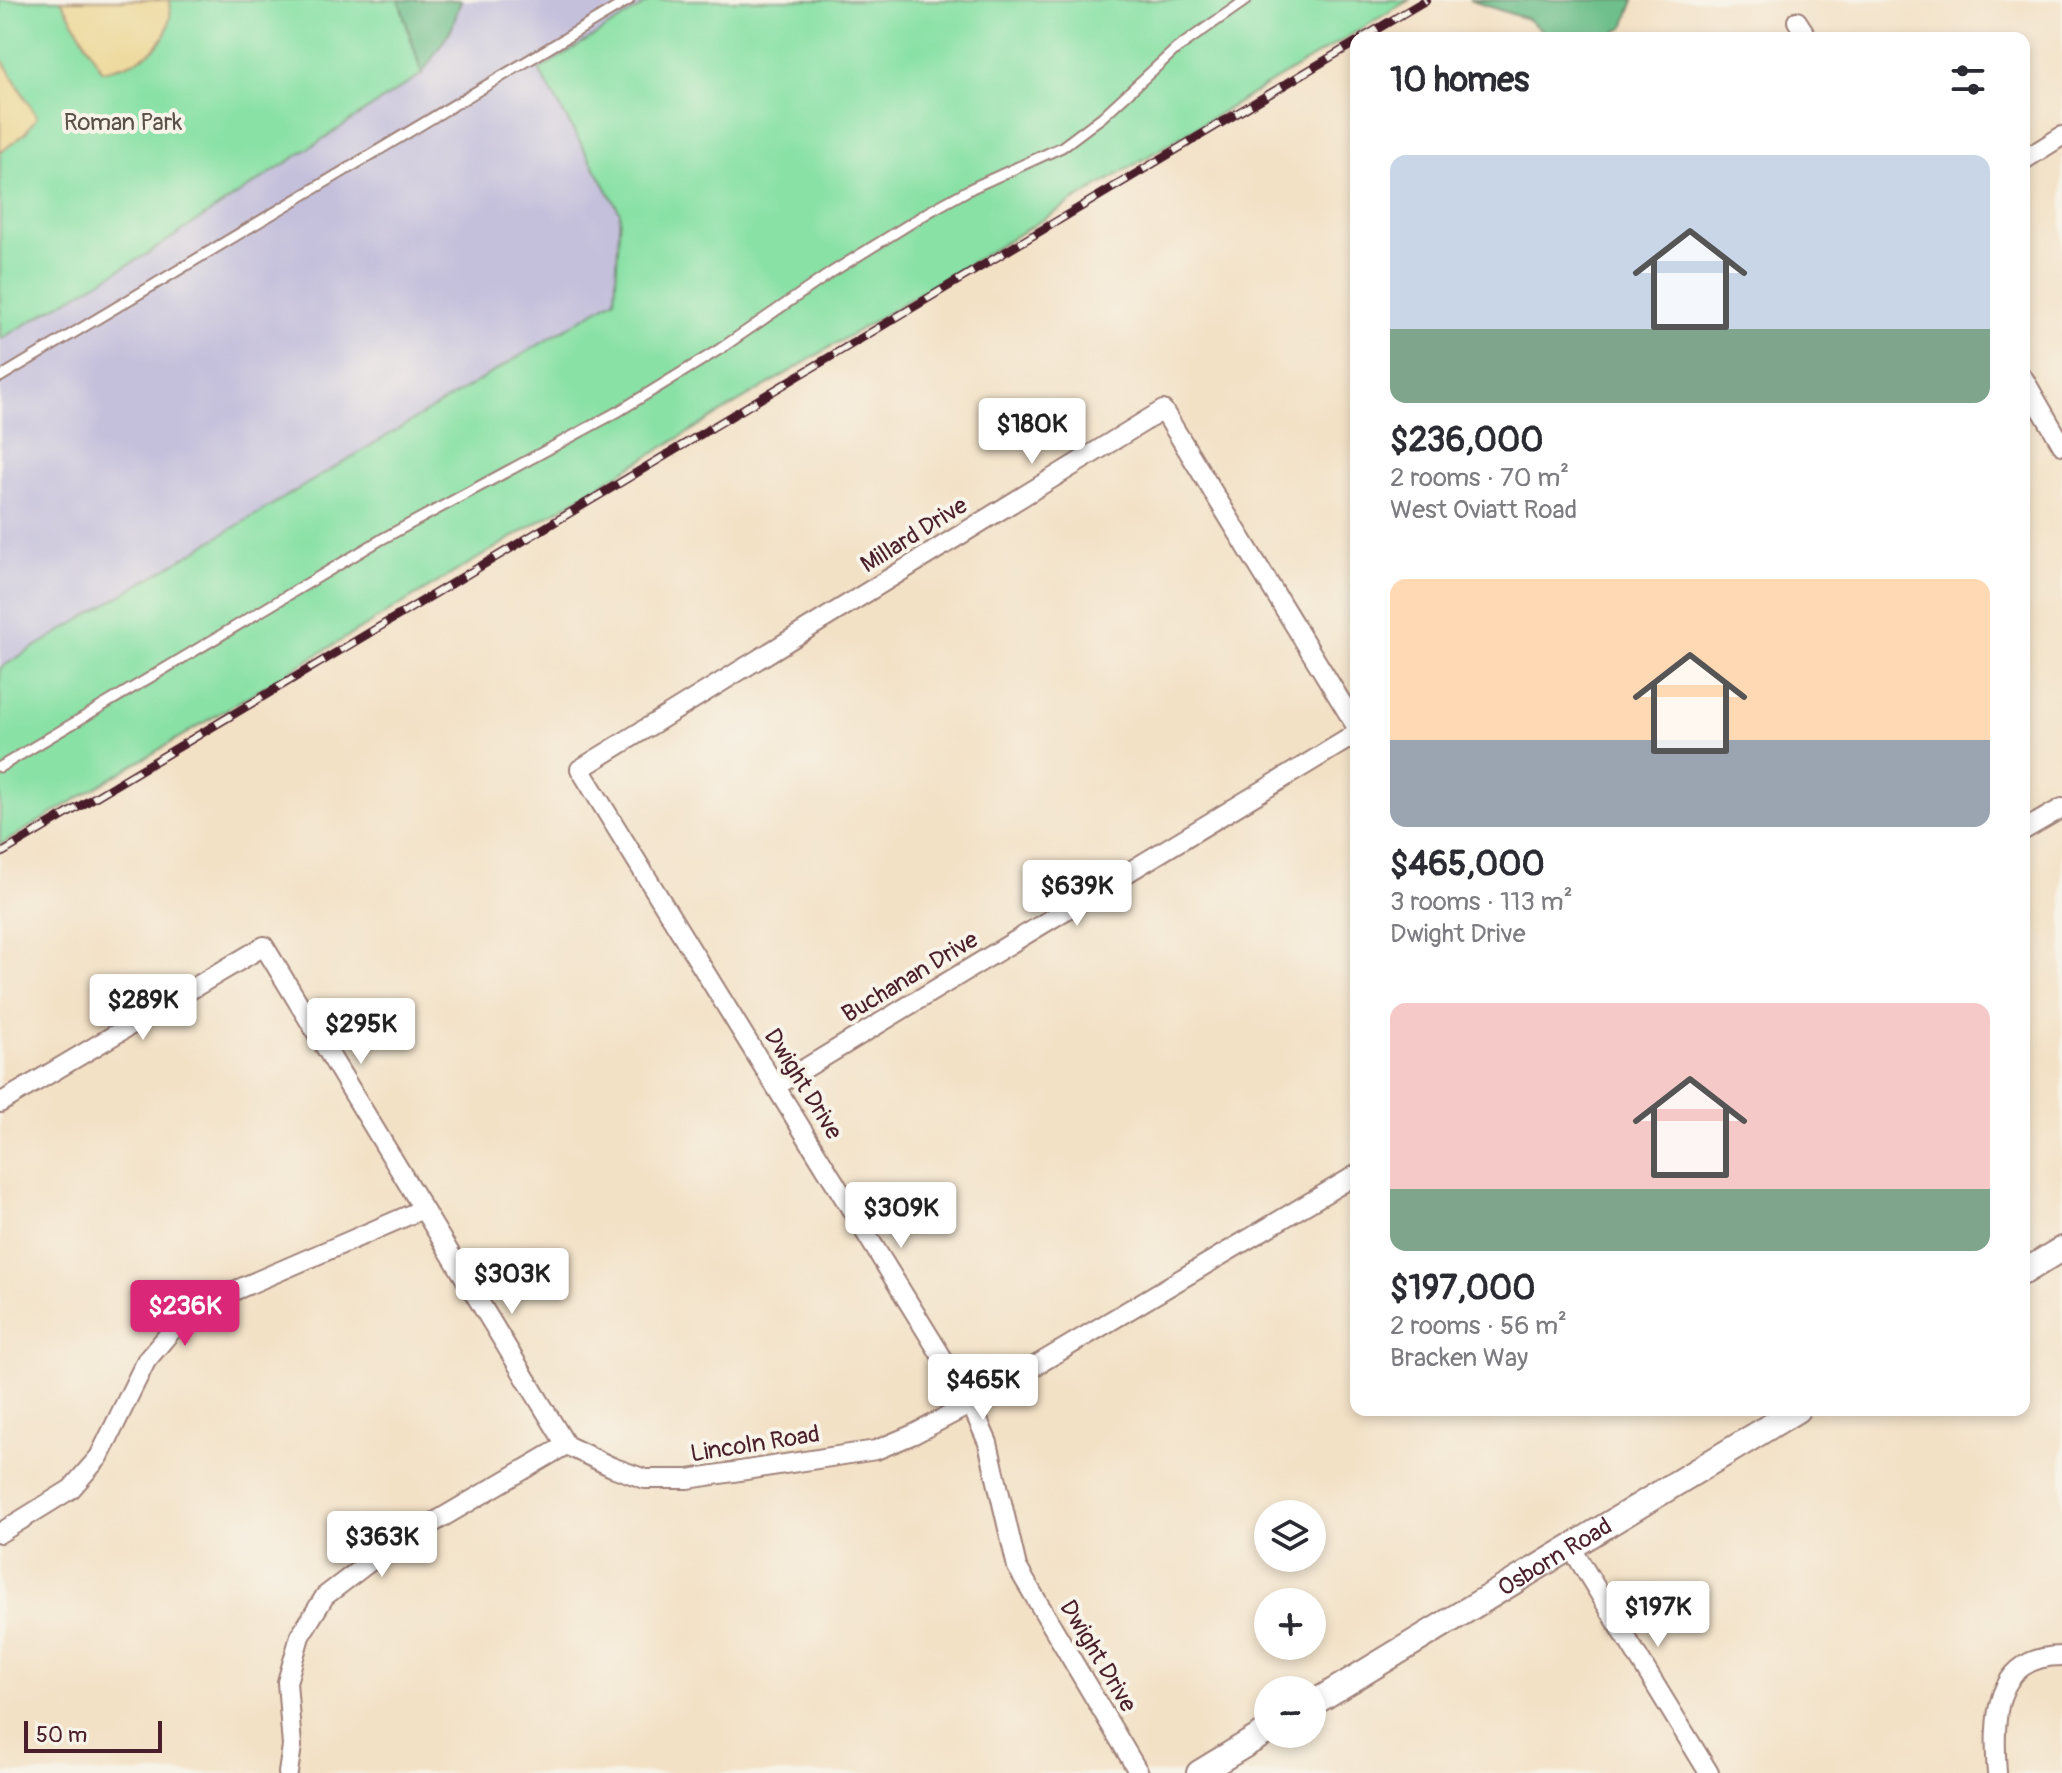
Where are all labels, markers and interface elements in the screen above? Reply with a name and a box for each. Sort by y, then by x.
icon: filters [1946,58,1990,102]
text: 10 homes [1390,59,1529,102]
park label: Roman Park [64,108,182,137]
icon: home [1618,207,1762,351]
pin: $180K [976,398,1088,466]
text: $180K [997,408,1067,440]
text: $236,000 [1390,419,1543,462]
text: 2 rooms · 70 m² [1390,462,1569,494]
street label: Millard Drive [855,491,973,579]
text: West Oviatt Road [1390,494,1577,526]
icon: home [1618,631,1762,775]
text: $465,000 [1390,843,1545,886]
pin: $639K [1021,860,1133,928]
text: $639K [1041,870,1113,902]
text: 3 rooms · 113 m² [1390,886,1573,918]
text: Dwight Drive [1390,918,1526,950]
street label: Buchanan Drive [837,925,983,1029]
pin: $289K [87,974,199,1042]
text: $289K [108,984,178,1016]
pin: $295K [305,998,417,1066]
text: $295K [325,1008,397,1040]
street label: Dwight Drive [758,1023,849,1145]
icon: home [1618,1055,1762,1199]
pin: $309K [845,1182,957,1250]
text: $309K [863,1192,939,1224]
pin: $303K [456,1248,568,1316]
text: $303K [474,1258,550,1290]
text: $197,000 [1390,1267,1536,1310]
pin: $236K [129,1280,241,1348]
text: $236K [148,1290,222,1322]
text: 2 rooms · 56 m² [1390,1310,1567,1342]
text: Bracken Way [1390,1342,1528,1374]
pin: $465K [927,1354,1039,1422]
text: $465K [946,1364,1020,1396]
street label: Lincoln Road [688,1419,822,1469]
map controls [1254,1500,1326,1748]
button: layers [1254,1500,1326,1572]
pin: $363K [326,1511,438,1579]
street label: Osborn Road [1493,1511,1617,1602]
text: $363K [345,1521,419,1553]
pin: $197K [1602,1581,1714,1649]
button: + [1254,1588,1326,1660]
text: $197K [1624,1591,1692,1623]
street label: Dwight Drive [1053,1595,1143,1717]
button: − [1254,1676,1326,1748]
scale bar [24,1717,162,1753]
text: 50 m [36,1721,87,1749]

